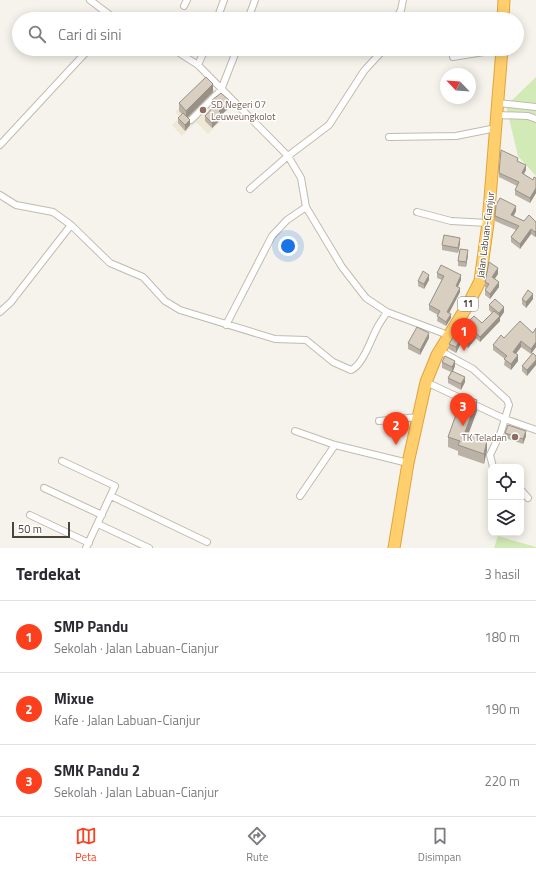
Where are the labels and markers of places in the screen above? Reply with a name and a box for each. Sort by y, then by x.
place label: SD Negeri 07 Leuweungkolot [211,97,276,124]
marker: SD Negeri 07 Leuweungkolot [198,105,208,115]
pin: 1 [451,318,477,351]
pin: 3 [450,393,476,426]
pin: 2 [383,412,409,445]
place label: TK Teladan [461,430,507,445]
marker: TK Teladan [510,432,520,442]

